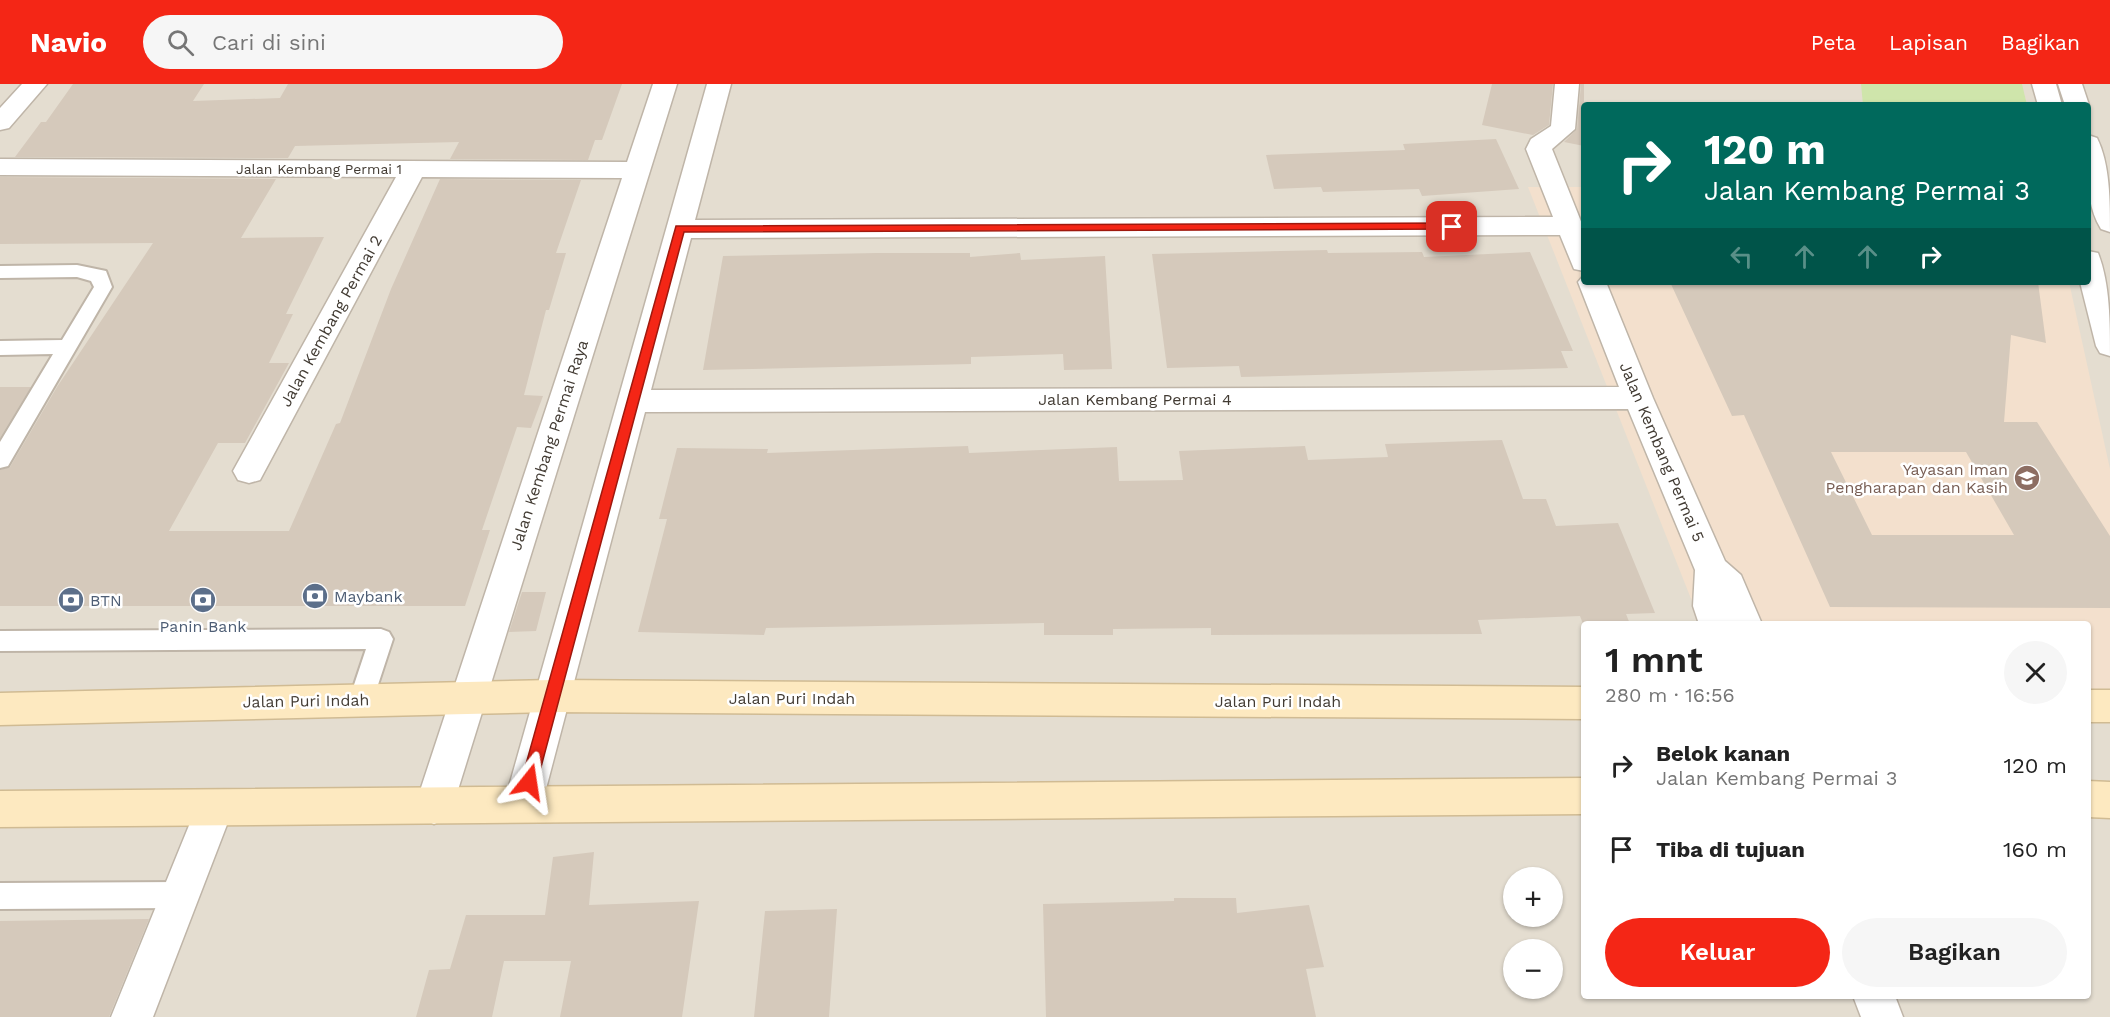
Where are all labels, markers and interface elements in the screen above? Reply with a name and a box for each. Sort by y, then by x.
search box [143,15,563,69]
text: Navio [30,26,107,59]
icon: search [164,26,197,59]
text: Cari di sini [212,30,326,55]
text: Peta [1811,30,1856,55]
text: Lapisan [1889,30,1968,55]
text: Bagikan [2001,30,2080,55]
text: 120 m [1704,125,1826,174]
icon: right [1605,126,1683,204]
street label: Jalan Kembang Permai 1 [236,161,402,177]
text: Jalan Kembang Permai 3 [1704,175,2030,207]
pin [1426,201,1477,252]
icon: arrive [1435,210,1468,243]
street label: Jalan Kembang Permai 2 [276,232,386,410]
icon: left [1725,240,1758,273]
icon: ahead [1788,240,1821,273]
icon: ahead [1851,240,1884,273]
icon: right [1914,240,1947,273]
street label: Jalan Kembang Permai Raya [506,337,592,553]
street label: Jalan Kembang Permai 5 [1616,359,1708,545]
street label: Jalan Kembang Permai 4 [1038,390,1232,409]
place label: Yayasan Iman Pengharapan dan Kasih [1826,460,2008,497]
school or university icon: Yayasan Iman Pengharapan dan Kasih [2012,463,2042,493]
bank icon: Maybank [300,581,330,611]
bank icon: BTN [56,585,86,615]
bank icon: Panin Bank [188,585,218,615]
place label: Maybank [334,587,402,606]
place label: BTN [90,591,122,610]
place label: Panin Bank [160,617,246,636]
text: 1 mnt [1605,639,1703,681]
button: close [2004,641,2067,704]
text: 280 m · 16:56 [1605,683,1735,707]
street label: Jalan Puri Indah [729,689,855,708]
street label: Jalan Puri Indah [243,690,369,712]
street label: Jalan Puri Indah [1215,692,1341,711]
text: Belok kanan [1656,741,1790,766]
icon: right [1605,749,1638,782]
position arrow [497,750,561,814]
text: 120 m [2003,753,2067,778]
text: Jalan Kembang Permai 3 [1656,766,1897,790]
icon: arrive [1605,833,1638,866]
text: Tiba di tujuan [1656,837,1805,862]
text: 160 m [2003,837,2067,862]
map controls [1503,867,1563,999]
button: + [1503,867,1563,927]
button: Keluar [1605,918,1830,987]
button: Bagikan [1842,918,2067,987]
button: − [1503,939,1563,999]

